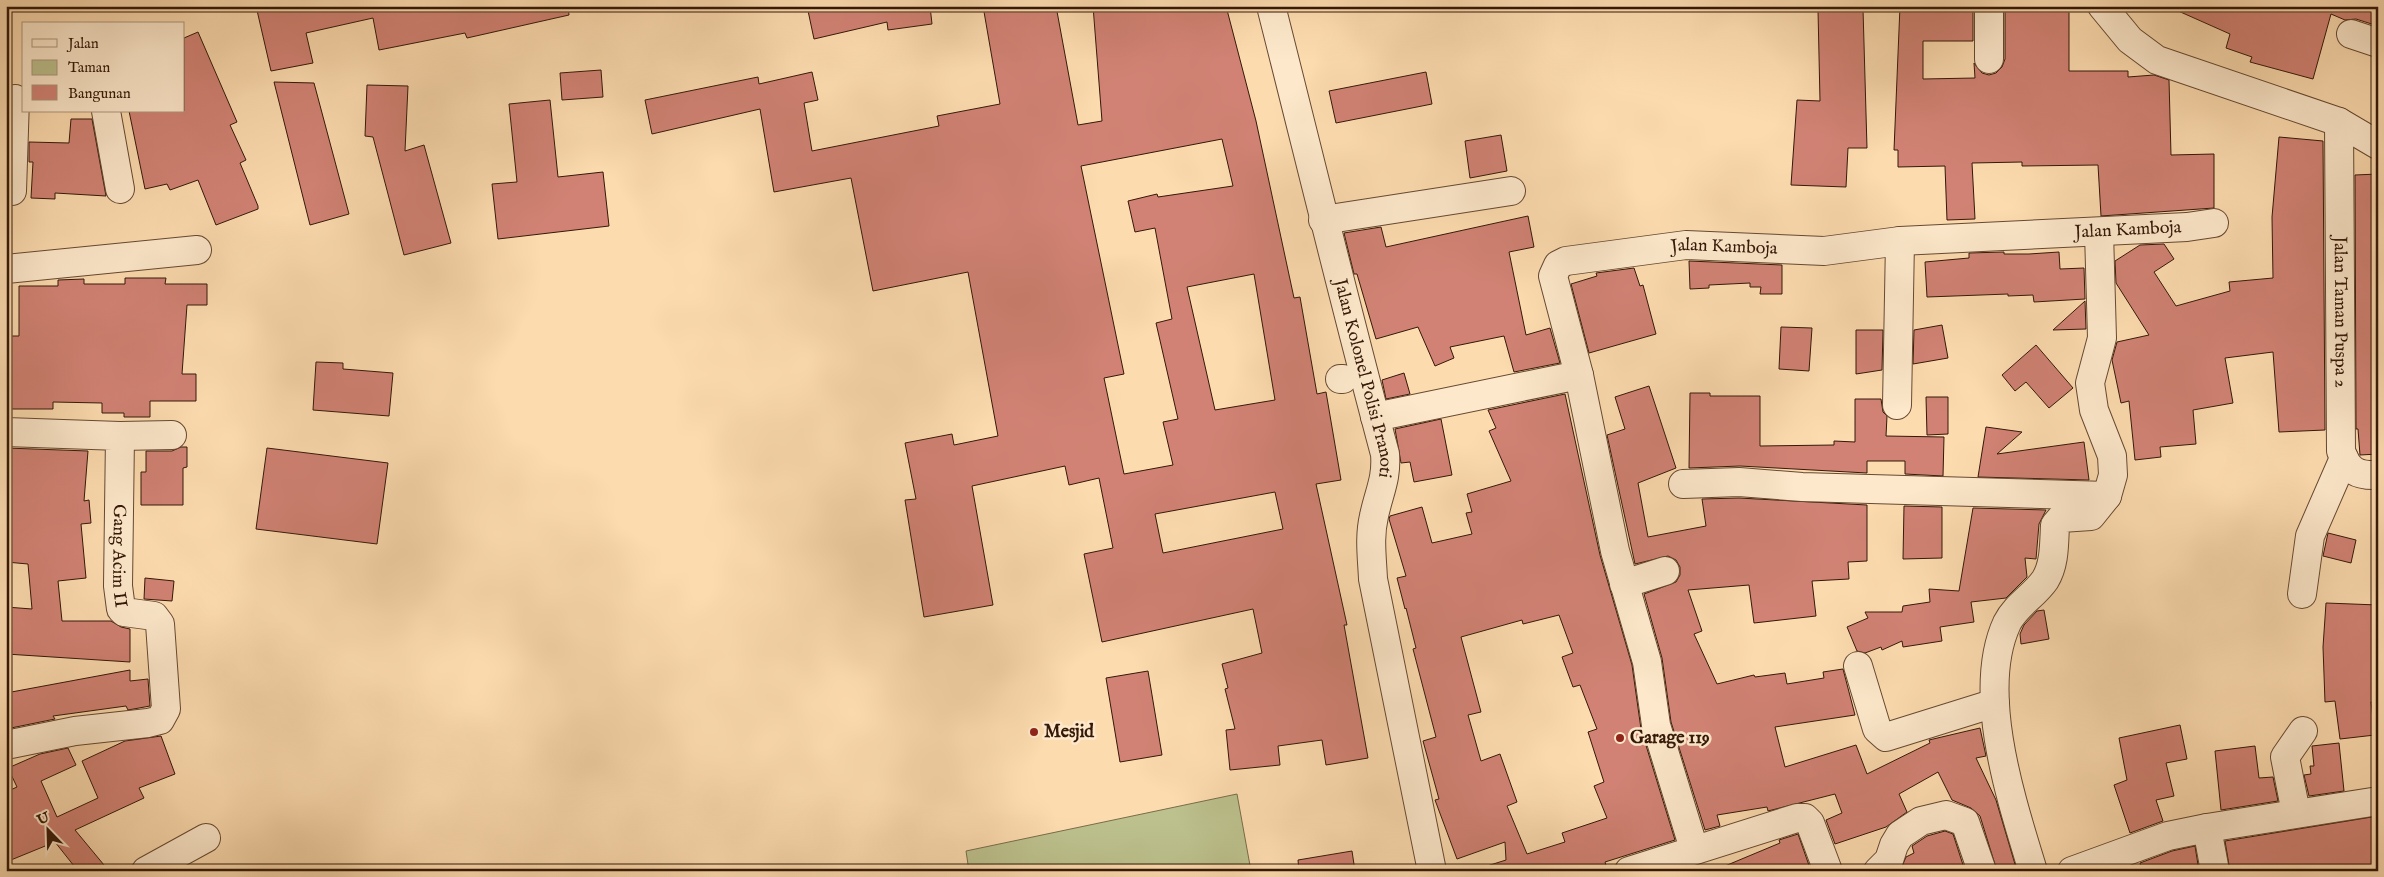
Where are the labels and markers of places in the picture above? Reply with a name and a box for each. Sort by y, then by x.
place label: Mesjid [1044,721,1094,744]
marker: Mesjid [1028,726,1040,738]
place label: Garage 119 [1630,727,1710,750]
marker: Garage 119 [1614,732,1626,744]

